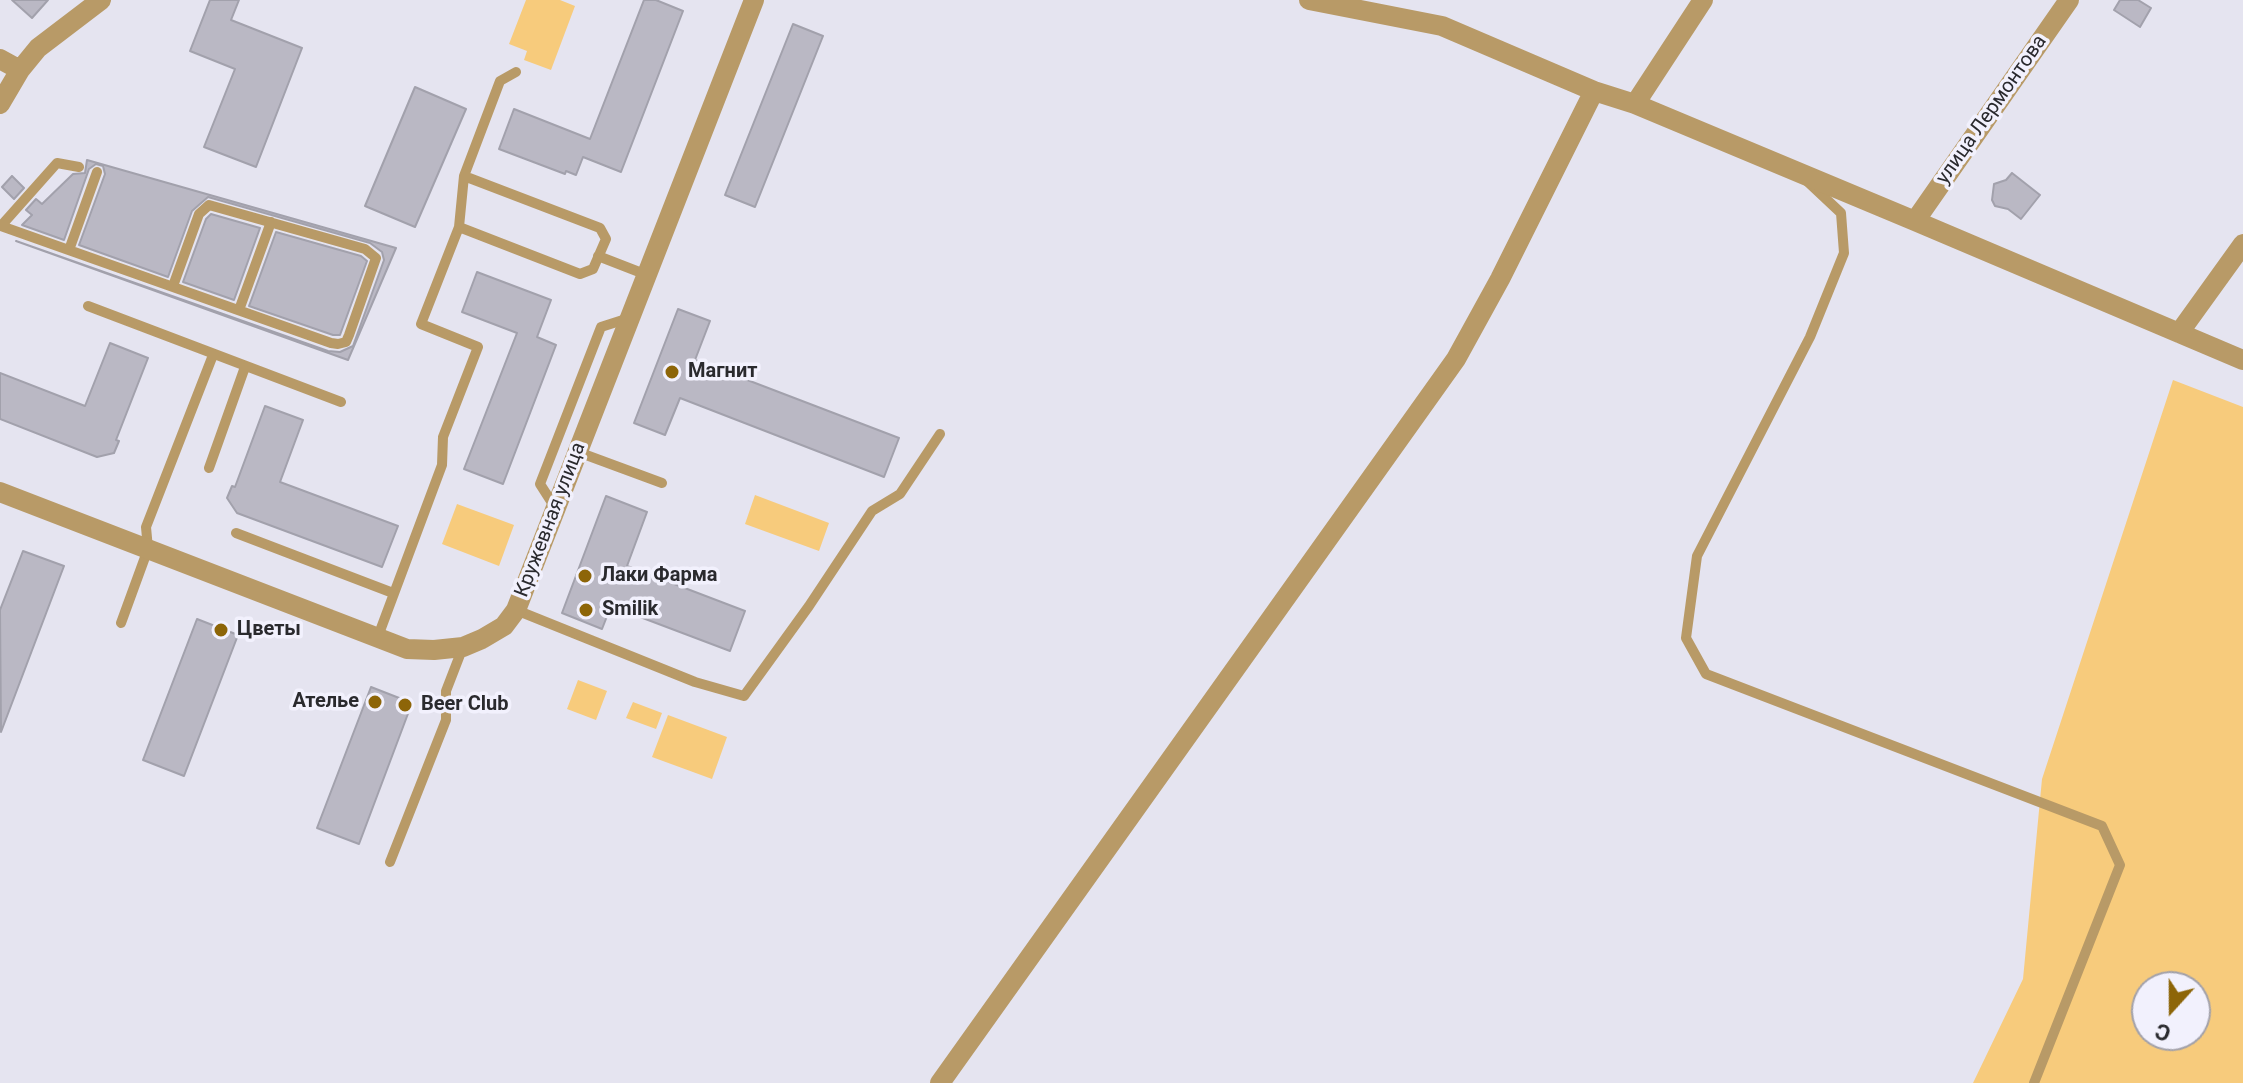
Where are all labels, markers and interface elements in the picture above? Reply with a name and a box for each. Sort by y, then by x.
street label: улица Лермонтова [1932,31,2052,189]
place label: Магнит [688,360,757,384]
marker: Магнит [663,363,681,381]
street label: Кружевная улица [510,439,592,601]
place label: Лаки Фарма [601,564,718,588]
marker: Лаки Фарма [576,567,594,585]
place label: Smilik [602,598,658,622]
marker: Smilik [577,601,595,619]
place label: Цветы [237,618,301,642]
marker: Цветы [212,621,230,639]
place label: Ателье [292,690,359,714]
marker: Ателье [366,693,384,711]
place label: Beer Club [421,693,508,717]
marker: Beer Club [396,696,414,714]
north arrow [2131,971,2211,1051]
text: С [2152,1018,2174,1046]

